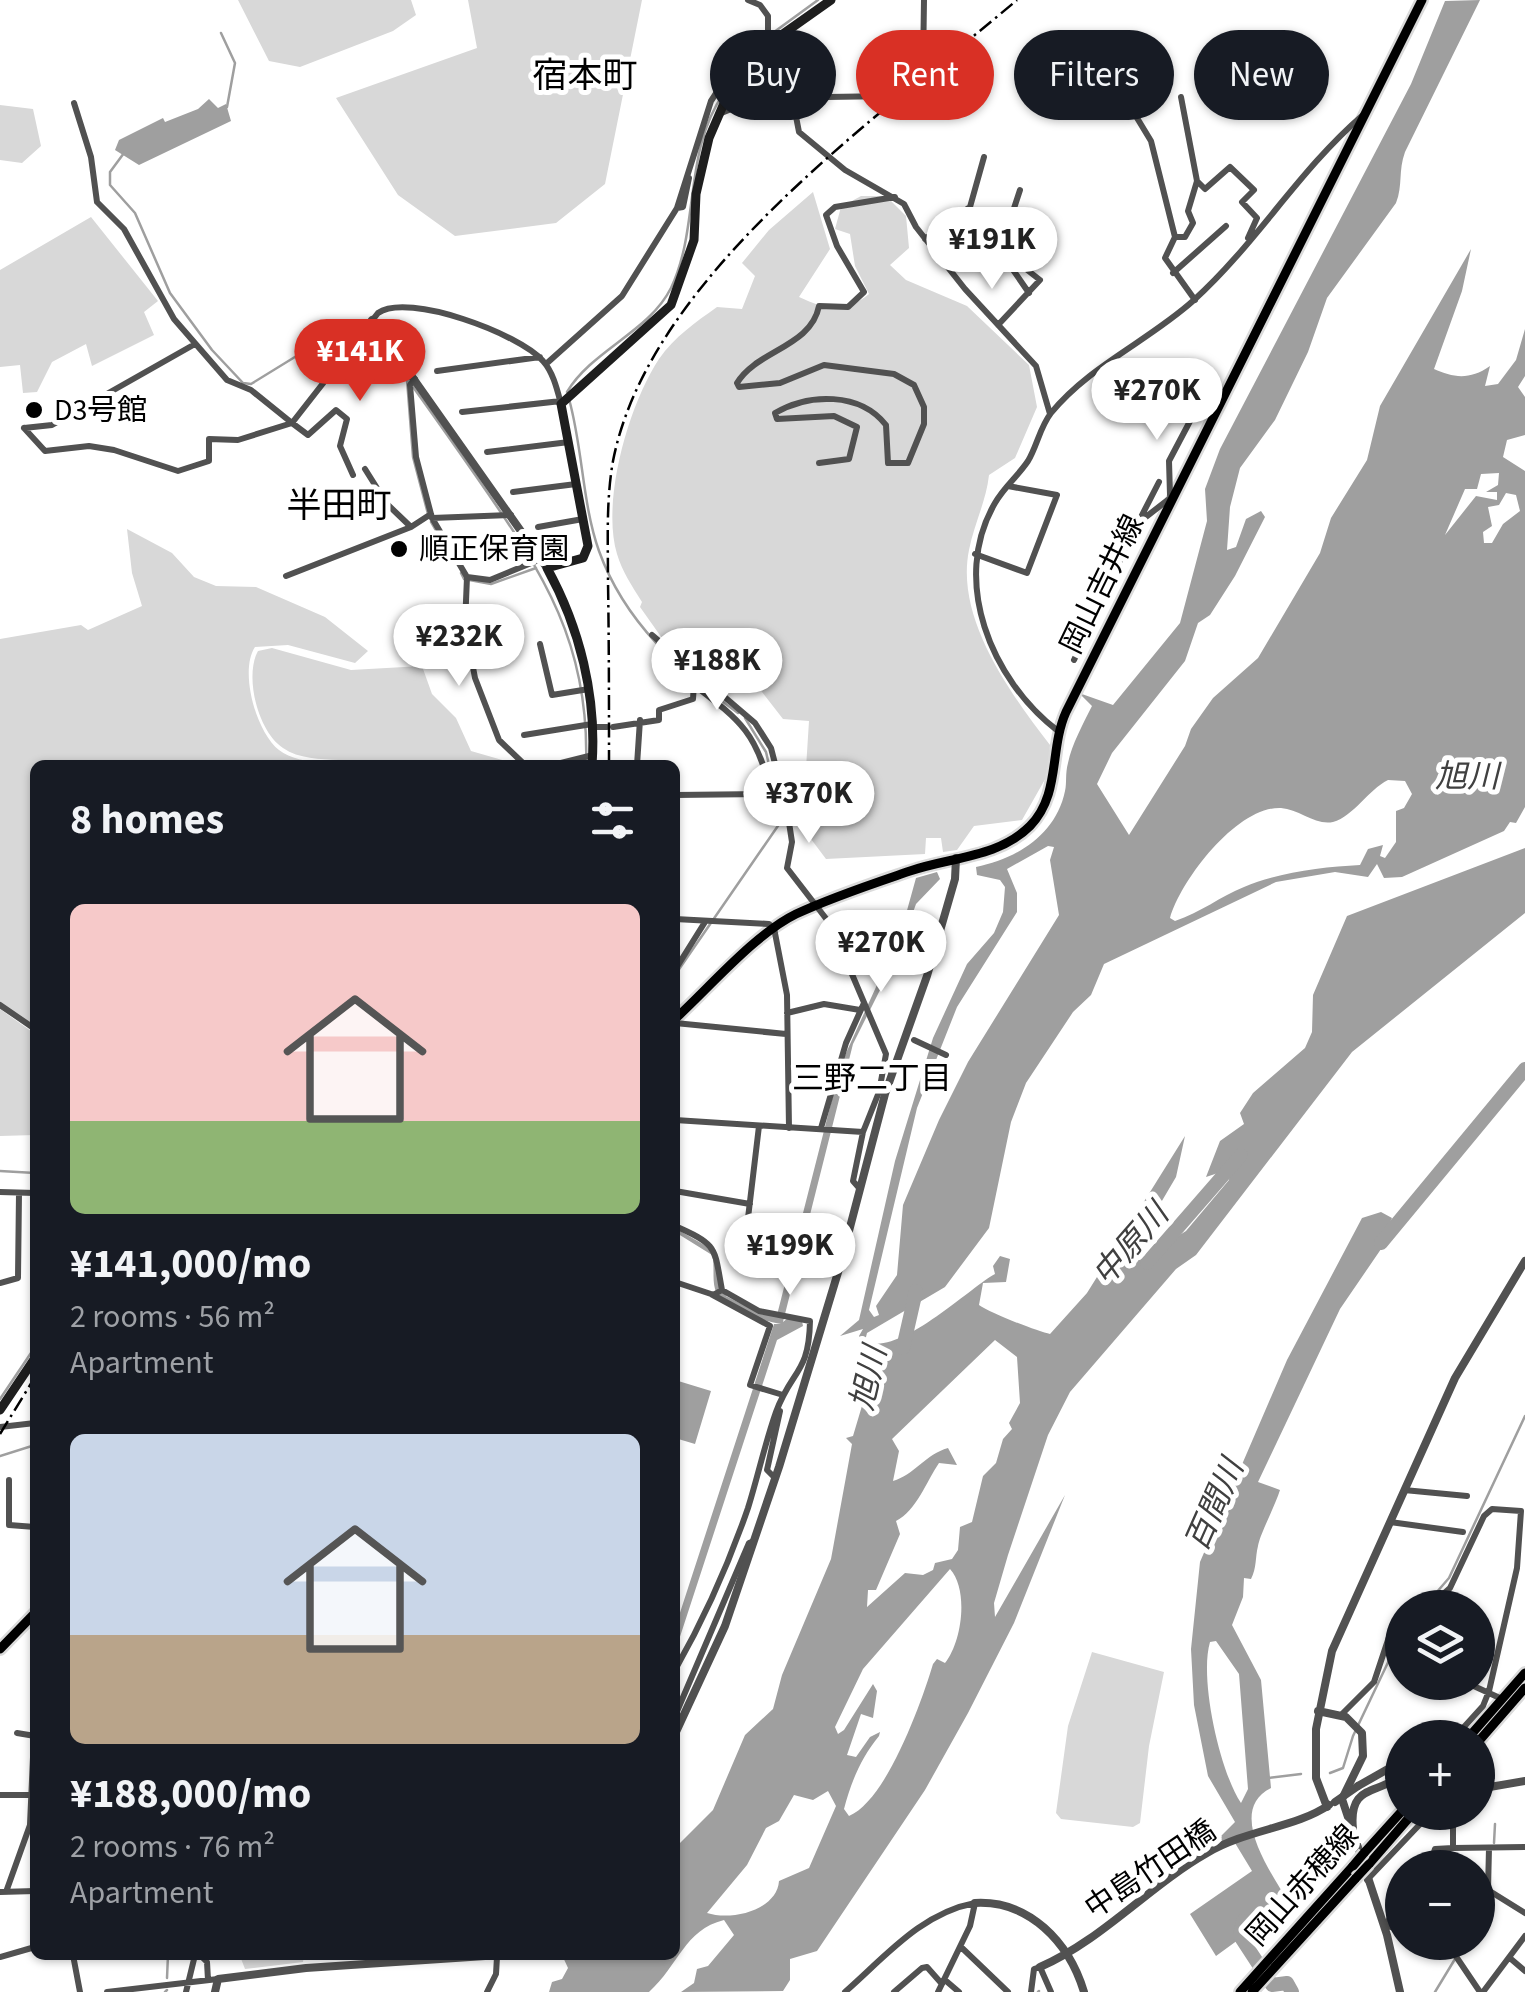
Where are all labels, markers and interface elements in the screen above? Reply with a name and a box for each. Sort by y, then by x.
chip: Buy [710,30,836,120]
chip: Rent [856,30,994,120]
chip: Filters [1014,30,1174,120]
chip: New [1194,30,1329,120]
district label: 宿本町 [532,51,638,101]
pin: ¥191K [922,207,1062,292]
text: ¥191K [948,216,1036,262]
pin: ¥141K [290,319,430,404]
text: ¥141K [316,328,404,374]
pin: ¥270K [1087,358,1227,443]
text: ¥270K [1113,367,1201,413]
place label: D3号館 [54,389,147,432]
marker: D3号館 [23,399,45,421]
district label: 半田町 [286,481,392,531]
street label: 岡山吉井線 [1050,507,1155,661]
place label: 順正保育園 [419,528,569,571]
marker: 順正保育園 [388,538,410,560]
pin: ¥232K [389,604,529,689]
text: ¥232K [415,613,503,659]
pin: ¥188K [647,628,787,713]
text: ¥188K [673,637,761,683]
water label: 旭川 [1435,754,1502,800]
pin: ¥370K [739,761,879,846]
text: ¥370K [765,770,853,816]
text: 8 homes [70,790,224,850]
icon: filters [585,793,640,848]
pin: ¥270K [811,910,951,995]
text: ¥270K [837,919,925,965]
icon: home [265,969,445,1149]
district label: 三野二丁目 [792,1056,952,1102]
water label: 中原川 [1082,1191,1182,1296]
pin: ¥199K [720,1213,860,1298]
text: ¥199K [746,1222,834,1268]
text: ¥141,000/mo [70,1234,311,1294]
text: 2 rooms · 56 m² [70,1294,275,1340]
water label: 旭川 [839,1339,899,1415]
text: Apartment [70,1340,213,1386]
water label: 百間川 [1174,1449,1257,1559]
icon: home [265,1499,445,1679]
map controls [1385,1590,1495,1960]
button: layers [1385,1590,1495,1700]
button: + [1385,1720,1495,1830]
text: ¥188,000/mo [70,1764,311,1824]
street label: 中島竹田橋 [1076,1810,1224,1929]
street label: 岡山赤穂線 [1236,1815,1369,1955]
text: 2 rooms · 76 m² [70,1824,275,1870]
button: − [1385,1850,1495,1960]
text: Apartment [70,1870,213,1916]

